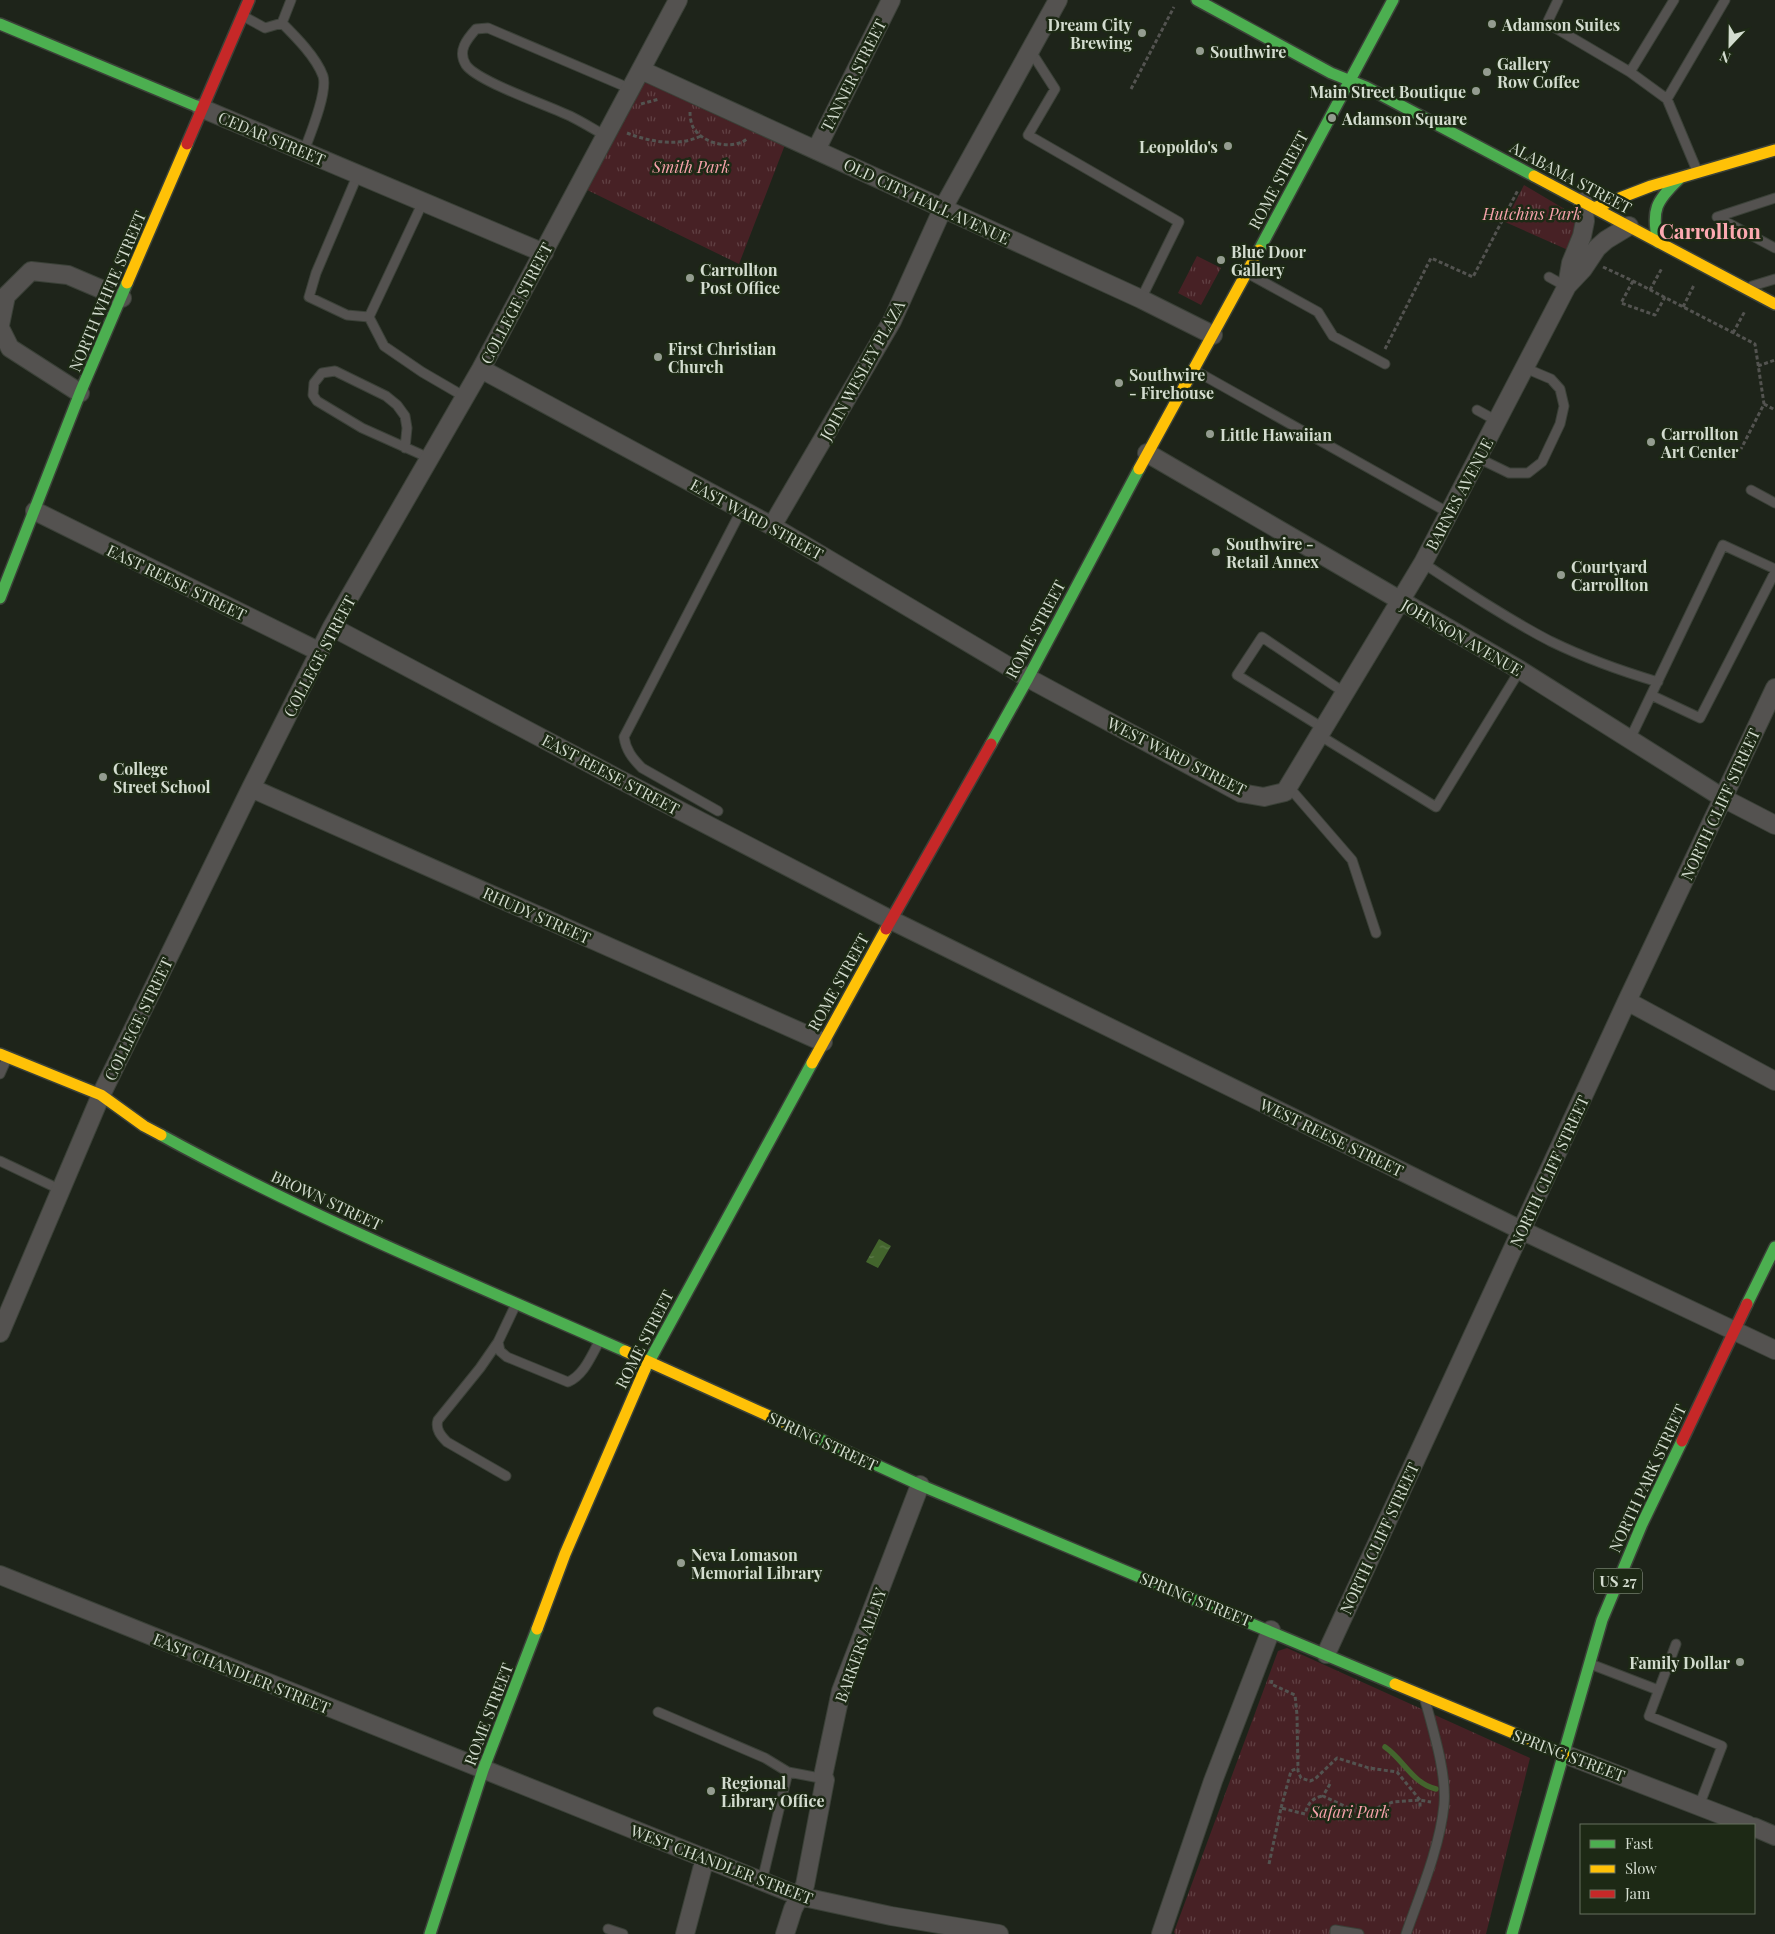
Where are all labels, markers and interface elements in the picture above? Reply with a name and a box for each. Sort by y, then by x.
place label: Dream City Brewing [1048,14,1133,53]
place label: Adamson Suites [1501,14,1620,35]
street label: TANNER STREET [816,15,890,135]
marker: Adamson Suites [1486,18,1498,30]
north arrow [1705,20,1755,70]
marker: Dream City Brewing [1136,27,1148,39]
place label: Southwire [1210,41,1286,62]
marker: Southwire [1194,45,1206,57]
text: N [1717,47,1733,68]
place label: Gallery Row Coffee [1497,53,1580,92]
marker: Gallery Row Coffee [1481,66,1493,78]
place label: Main Street Boutique [1310,81,1466,102]
marker: Main Street Boutique [1470,85,1482,97]
street label: CEDAR STREET [215,106,329,170]
place label: Adamson Square [1341,108,1467,129]
marker: Adamson Square [1326,112,1338,124]
street label: ROME STREET [1243,127,1313,233]
place label: Leopoldo's [1139,136,1218,157]
street label: ALABAMA STREET [1506,136,1636,218]
marker: Leopoldo's [1222,140,1234,152]
street label: OLD CITY HALL AVENUE [840,153,1014,249]
park label: Smith Park [651,156,730,177]
park label: Hutchins Park [1482,203,1581,224]
street label: NORTH WHITE STREET [64,207,150,375]
district label: Carrollton [1659,216,1761,244]
street label: COLLEGE STREET [475,239,557,367]
place label: Blue Door Gallery [1231,241,1307,280]
marker: Blue Door Gallery [1215,254,1227,266]
place label: Carrollton Post Office [700,259,780,298]
marker: Carrollton Post Office [684,272,696,284]
street label: JOHN WESLEY PLAZA [814,295,910,445]
place label: First Christian Church [668,338,776,377]
marker: First Christian Church [652,351,664,363]
place label: Southwire - Firehouse [1129,364,1214,403]
marker: Southwire - Firehouse [1113,377,1125,389]
place label: Carrollton Art Center [1660,423,1739,462]
place label: Little Hawaiian [1220,424,1332,445]
marker: Little Hawaiian [1204,428,1216,440]
street label: BARNES AVENUE [1421,434,1497,554]
marker: Carrollton Art Center [1645,436,1657,448]
street label: EAST WARD STREET [687,474,827,564]
place label: Southwire - Retail Annex [1226,533,1319,572]
street label: EAST REESE STREET [104,539,250,625]
marker: Southwire - Retail Annex [1210,546,1222,558]
place label: Courtyard Carrollton [1571,556,1649,595]
marker: Courtyard Carrollton [1555,569,1567,581]
street label: ROME STREET [1000,576,1070,682]
street label: COLLEGE STREET [278,592,360,720]
street label: JOHNSON AVENUE [1397,593,1526,680]
street label: WEST WARD STREET [1103,711,1250,800]
street label: NORTH CLIFF STREET [1676,725,1764,883]
street label: EAST REESE STREET [539,729,683,819]
place label: College Street School [113,758,211,797]
marker: College Street School [97,771,109,783]
street label: RHUDY STREET [480,882,594,948]
street label: ROME STREET [803,930,873,1034]
street label: COLLEGE STREET [99,954,177,1084]
street label: NORTH CLIFF STREET [1505,1092,1593,1250]
street label: WEST REESE STREET [1256,1093,1407,1181]
street label: BROWN STREET [268,1165,386,1235]
street label: ROME STREET [610,1286,678,1392]
street label: NORTH PARK STREET [1603,1401,1691,1555]
street label: SPRING STREET [765,1406,881,1476]
street label: NORTH CLIFF STREET [1335,1459,1423,1617]
place label: Neva Lomason Memorial Library [691,1544,823,1583]
marker: Neva Lomason Memorial Library [675,1557,687,1569]
street label: SPRING STREET [1137,1567,1255,1631]
road number: US 27 [1594,1568,1642,1594]
street label: BARKERS ALLEY [830,1584,891,1705]
street label: EAST CHANDLER STREET [150,1628,334,1718]
place label: Family Dollar [1629,1652,1731,1673]
marker: Family Dollar [1734,1656,1746,1668]
street label: ROME STREET [459,1660,517,1768]
street label: SPRING STREET [1510,1724,1628,1786]
place label: Regional Library Office [721,1772,824,1811]
marker: Regional Library Office [705,1785,717,1797]
park label: Safari Park [1309,1801,1390,1822]
street label: WEST CHANDLER STREET [627,1819,816,1909]
legend [1580,1824,1755,1914]
text: Fast [1625,1833,1654,1853]
text: Slow [1625,1858,1657,1878]
text: Jam [1624,1883,1651,1903]

